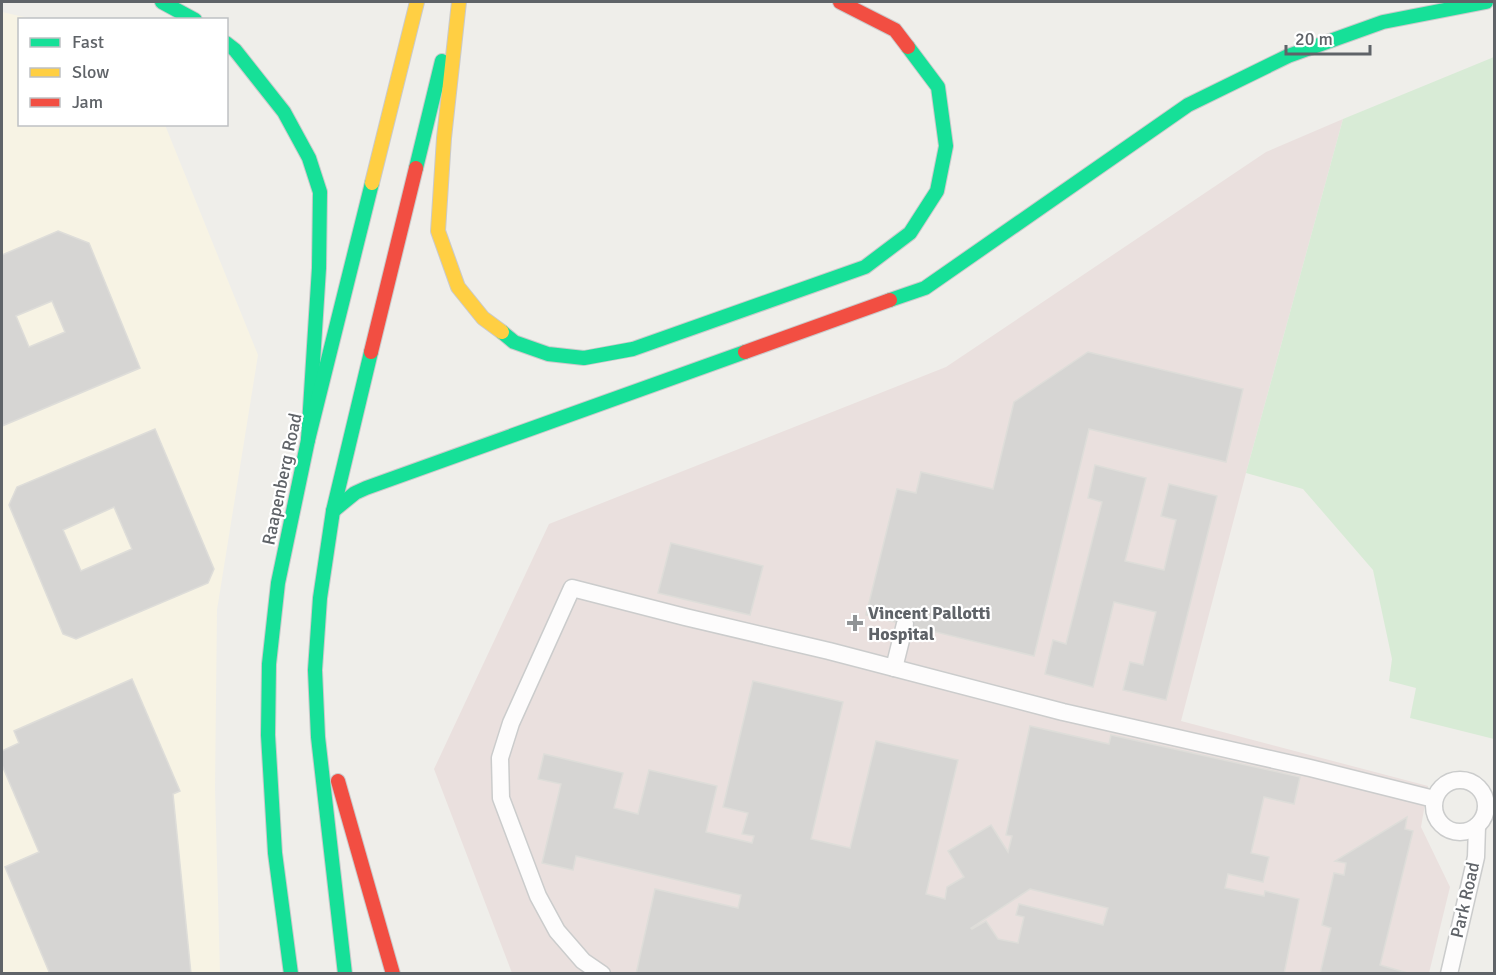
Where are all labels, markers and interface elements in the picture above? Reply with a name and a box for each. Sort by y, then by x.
legend [18,18,228,126]
scale bar [1286,18,1370,56]
text: 20 m [1295,28,1333,50]
text: Fast [72,31,104,53]
text: Slow [72,61,109,83]
text: Jam [72,91,103,113]
street label: Raapenberg Road [257,411,307,547]
place label: Vincent Pallotti Hospital [868,602,991,645]
marker: Vincent Pallotti Hospital [846,614,864,632]
street label: Park Road [1446,860,1484,940]

